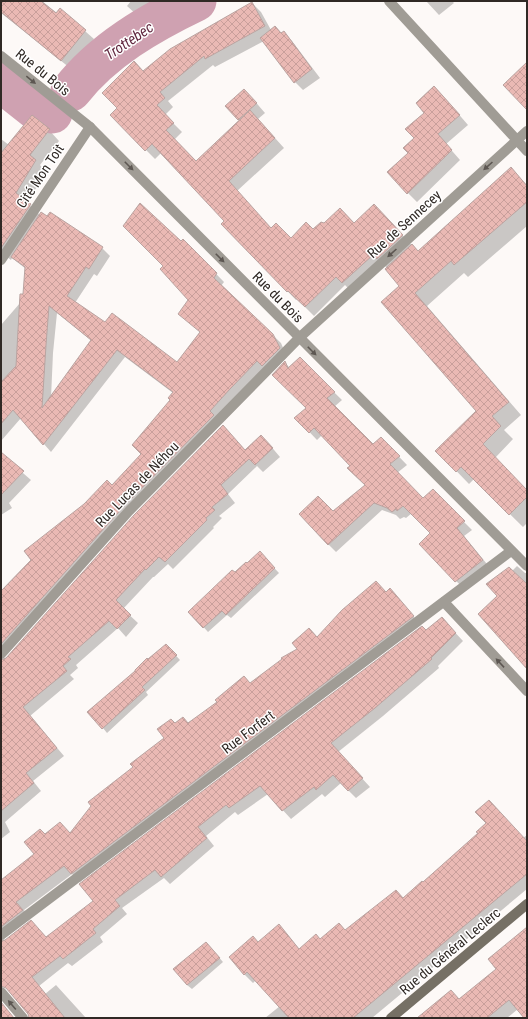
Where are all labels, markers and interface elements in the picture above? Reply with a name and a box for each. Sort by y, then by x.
water label: Trottebec [101,18,157,64]
street label: Rue du Bois [13,45,73,99]
one-way arrow [26,76,37,84]
street label: Cité Mon Toit [13,141,67,211]
one-way arrow [124,161,133,171]
one-way arrow [483,161,493,171]
street label: Rue de Sennecey [364,187,444,261]
one-way arrow [387,249,397,258]
one-way arrow [215,253,225,263]
street label: Rue du Bois [249,268,307,326]
one-way arrow [307,346,317,356]
street label: Rue Lucas de Néhou [92,438,182,530]
one-way arrow [496,658,505,668]
street label: Rue Forfert [219,707,277,757]
street label: Rue du Général Leclerc [396,904,504,998]
one-way arrow [7,1000,16,1010]

